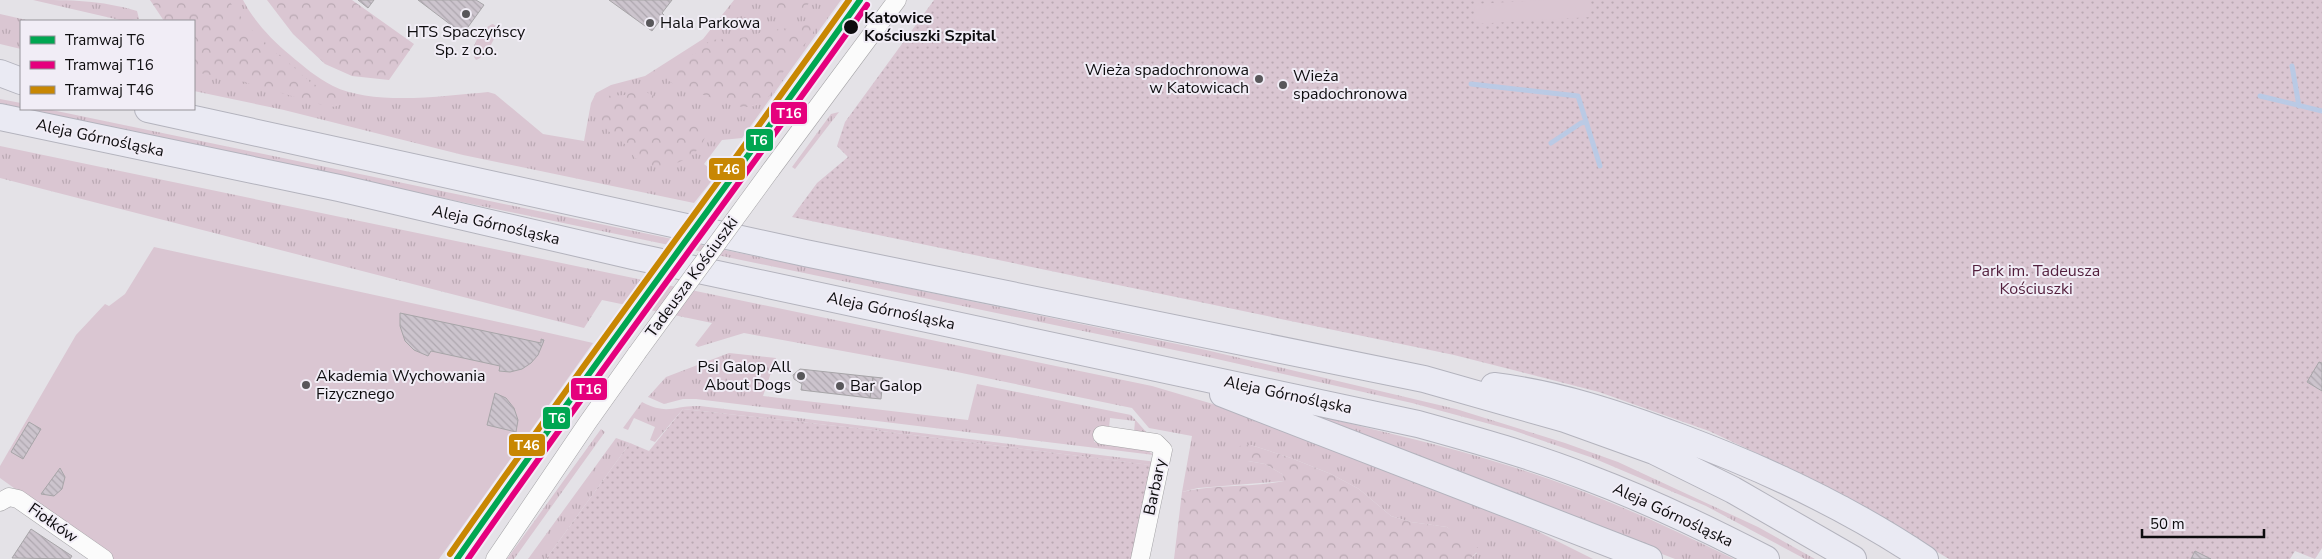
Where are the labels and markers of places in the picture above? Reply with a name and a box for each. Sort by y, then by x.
place label: Katowice Kościuszki Szpital [864,7,996,47]
marker: HTS Spaczyńscy Sp. z o.o. [460,8,472,20]
place label: Hala Parkowa [660,12,760,34]
marker: Hala Parkowa [644,17,656,29]
marker: Katowice Kościuszki Szpital [842,18,860,36]
place label: HTS Spaczyńscy Sp. z o.o. [407,21,526,61]
place label: Wieża spadochronowa w Katowicach [1085,59,1249,99]
place label: Wieża spadochronowa [1293,65,1407,105]
marker: Wieża spadochronowa w Katowicach [1253,73,1265,85]
marker: Wieża spadochronowa [1277,79,1289,91]
place label: Psi Galop All About Dogs [697,356,791,396]
place label: Akademia Wychowania Fizycznego [316,365,486,405]
marker: Psi Galop All About Dogs [795,370,807,382]
place label: Bar Galop [850,375,922,397]
marker: Akademia Wychowania Fizycznego [300,379,312,391]
marker: Bar Galop [834,380,846,392]

